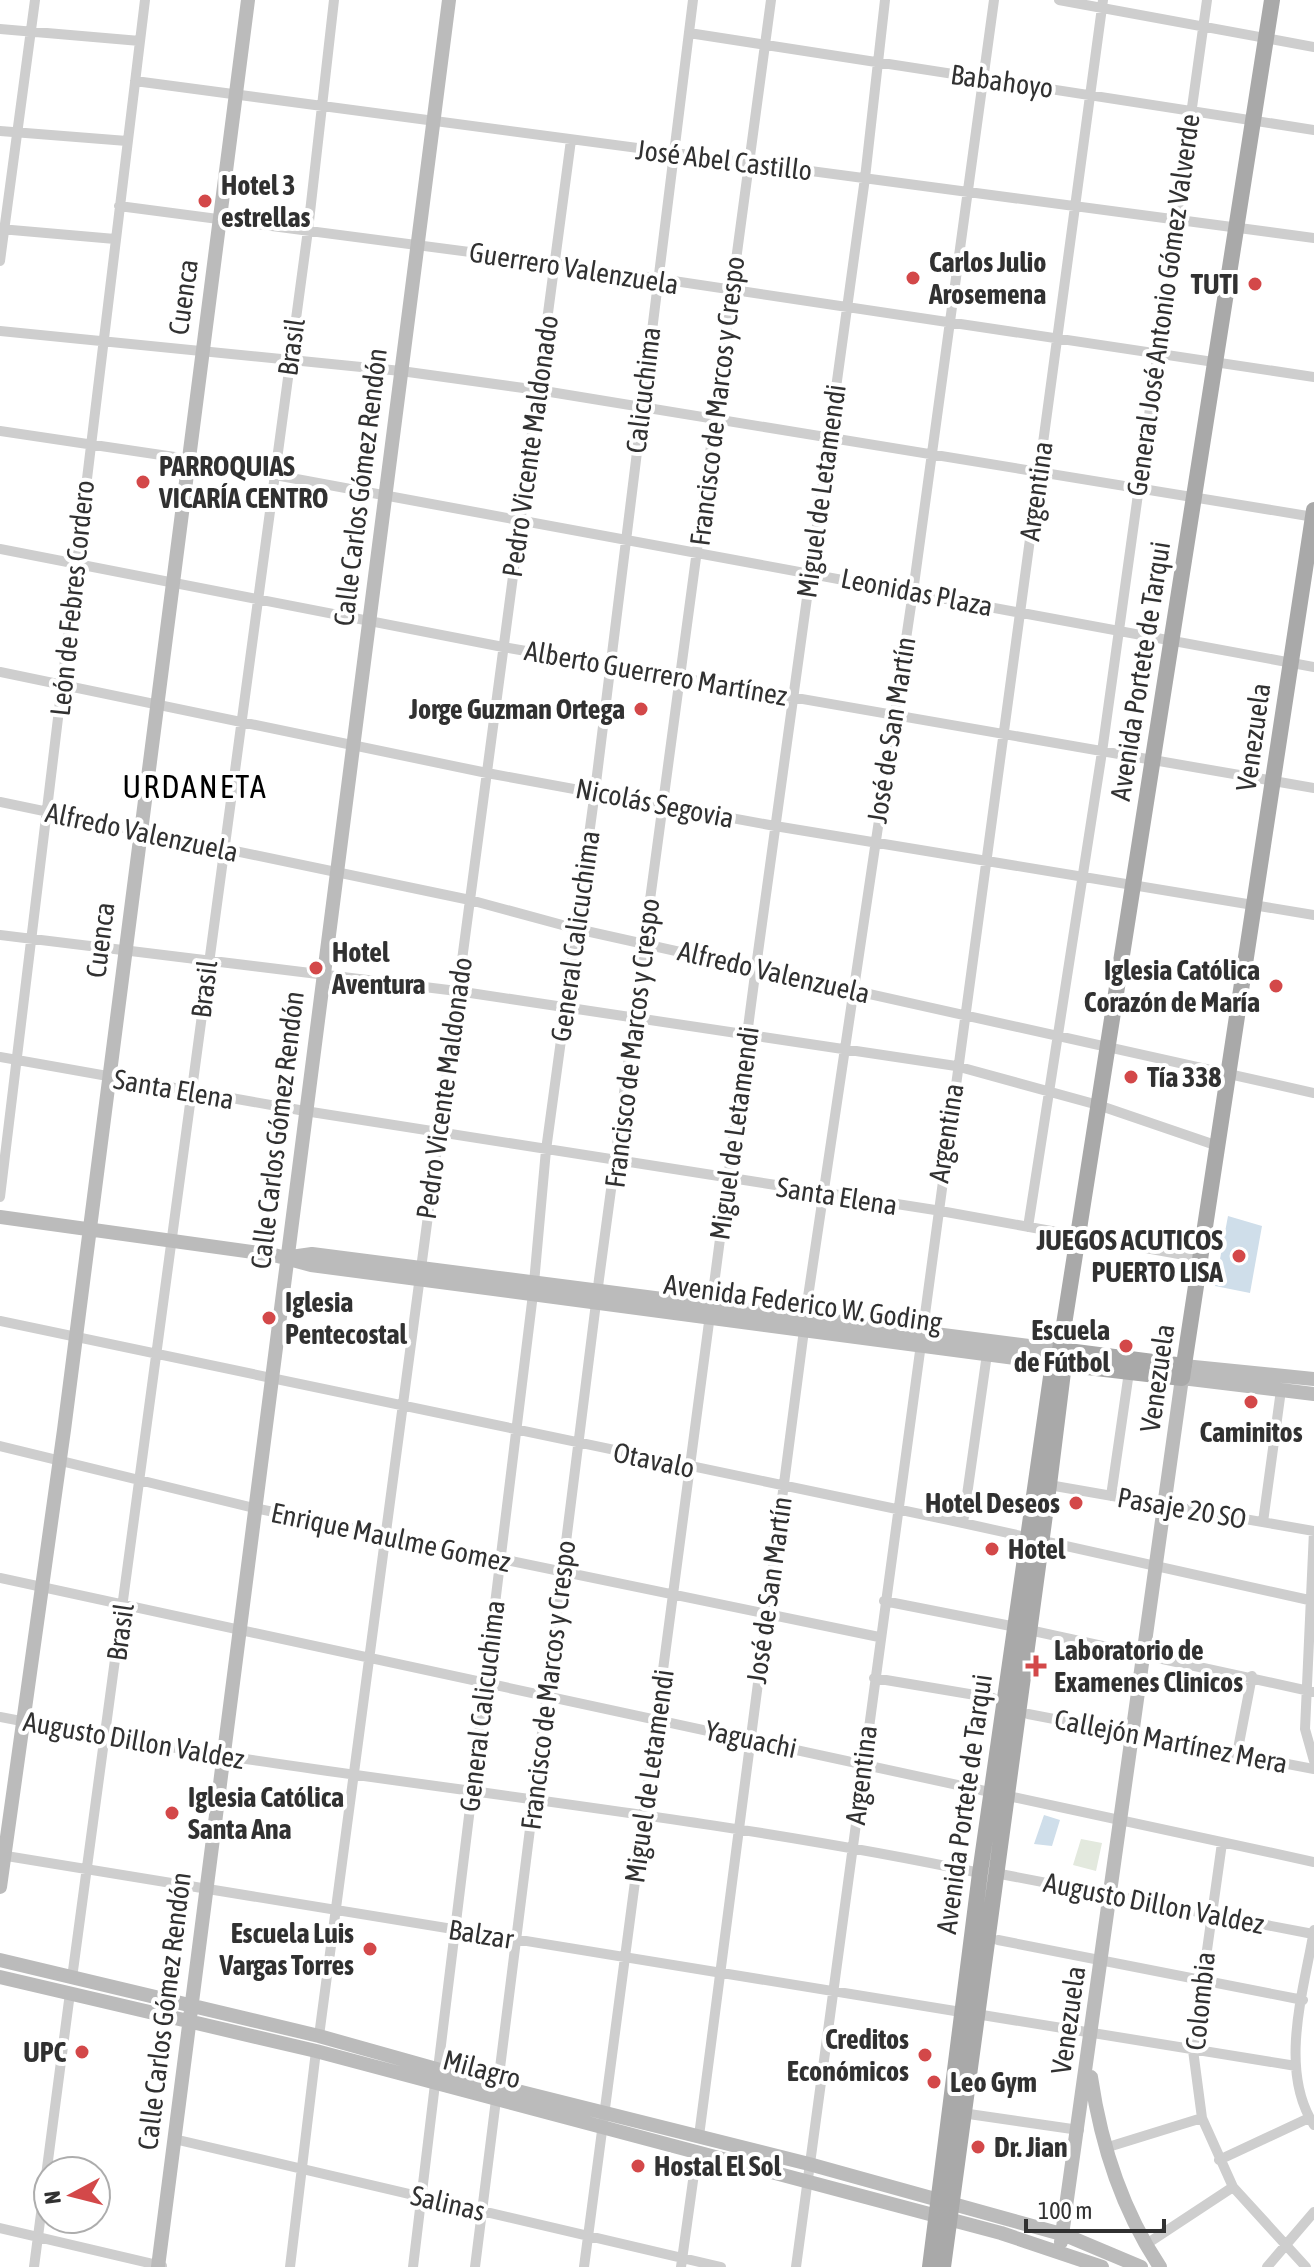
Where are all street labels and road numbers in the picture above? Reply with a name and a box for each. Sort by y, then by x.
street label: Babahoyo [949,58,1055,104]
street label: General José Antonio Gómez Valverde [1120,112,1206,498]
street label: José Abel Castillo [634,133,814,187]
street label: Guerrero Valenzuela [467,236,681,300]
street label: Francisco de Marcos y Crespo [683,254,751,548]
street label: Cuenca [162,257,204,337]
street label: Pedro Vicente Maldonado [496,313,564,579]
street label: Brasil [271,316,311,378]
street label: Calicuchima [619,325,667,455]
street label: Calle Carlos Gómez Rendón [327,346,393,628]
street label: Miguel de Letamendi [790,382,852,600]
street label: Argentina [1013,439,1059,543]
street label: León de Febres Cordero [44,479,100,717]
street label: Avenida Portete de Tarqui [1104,539,1176,803]
street label: Leonidas Plaza [838,562,996,622]
street label: Alberto Guerrero Martínez [522,634,790,712]
street label: José de San Martín [860,634,922,826]
street label: Venezuela [1230,681,1276,793]
street label: Nicolás Segovia [573,772,737,834]
street label: Alfredo Valenzuela [43,796,241,868]
street label: General Calicuchima [544,828,606,1044]
street label: Francisco de Marcos y Crespo [598,896,666,1190]
street label: Cuenca [80,900,120,980]
street label: Alfredo Valenzuela [675,934,873,1010]
street label: Pedro Vicente Maldonado [410,955,478,1221]
street label: Brasil [185,958,223,1020]
street label: Calle Carlos Gómez Rendón [244,989,310,1271]
street label: Miguel de Letamendi [703,1024,765,1242]
street label: Santa Elena [111,1063,237,1115]
street label: Argentina [922,1081,970,1185]
street label: Santa Elena [774,1171,900,1221]
street label: Avenida Federico W. Goding [662,1268,944,1338]
street label: Venezuela [1134,1322,1180,1434]
street label: Otavalo [611,1436,697,1484]
street label: Pasaje 20 SO [1115,1481,1249,1535]
street label: José de San Martín [740,1494,798,1686]
street label: Enrique Maulme Gomez [268,1496,514,1578]
street label: Francisco de Marcos y Crespo [514,1538,582,1832]
street label: General Calicuchima [453,1598,511,1814]
street label: Brasil [100,1601,140,1663]
street label: Miguel de Letamendi [618,1667,680,1885]
street label: Avenida Portete de Tarqui [930,1672,998,1936]
street label: Callejón Martínez Mera [1052,1703,1290,1779]
street label: Augusto Dillon Valdez [21,1705,247,1775]
street label: Yaguachi [702,1714,800,1764]
street label: Argentina [839,1723,883,1827]
street label: Augusto Dillon Valdez [1041,1866,1267,1940]
street label: Calle Carlos Gómez Rendón [131,1870,197,2152]
street label: Balzar [446,1913,516,1955]
street label: Colombia [1179,1950,1221,2052]
street label: Venezuela [1045,1964,1091,2076]
street label: Milagro [440,2043,524,2095]
street label: Salinas [408,2179,488,2227]

